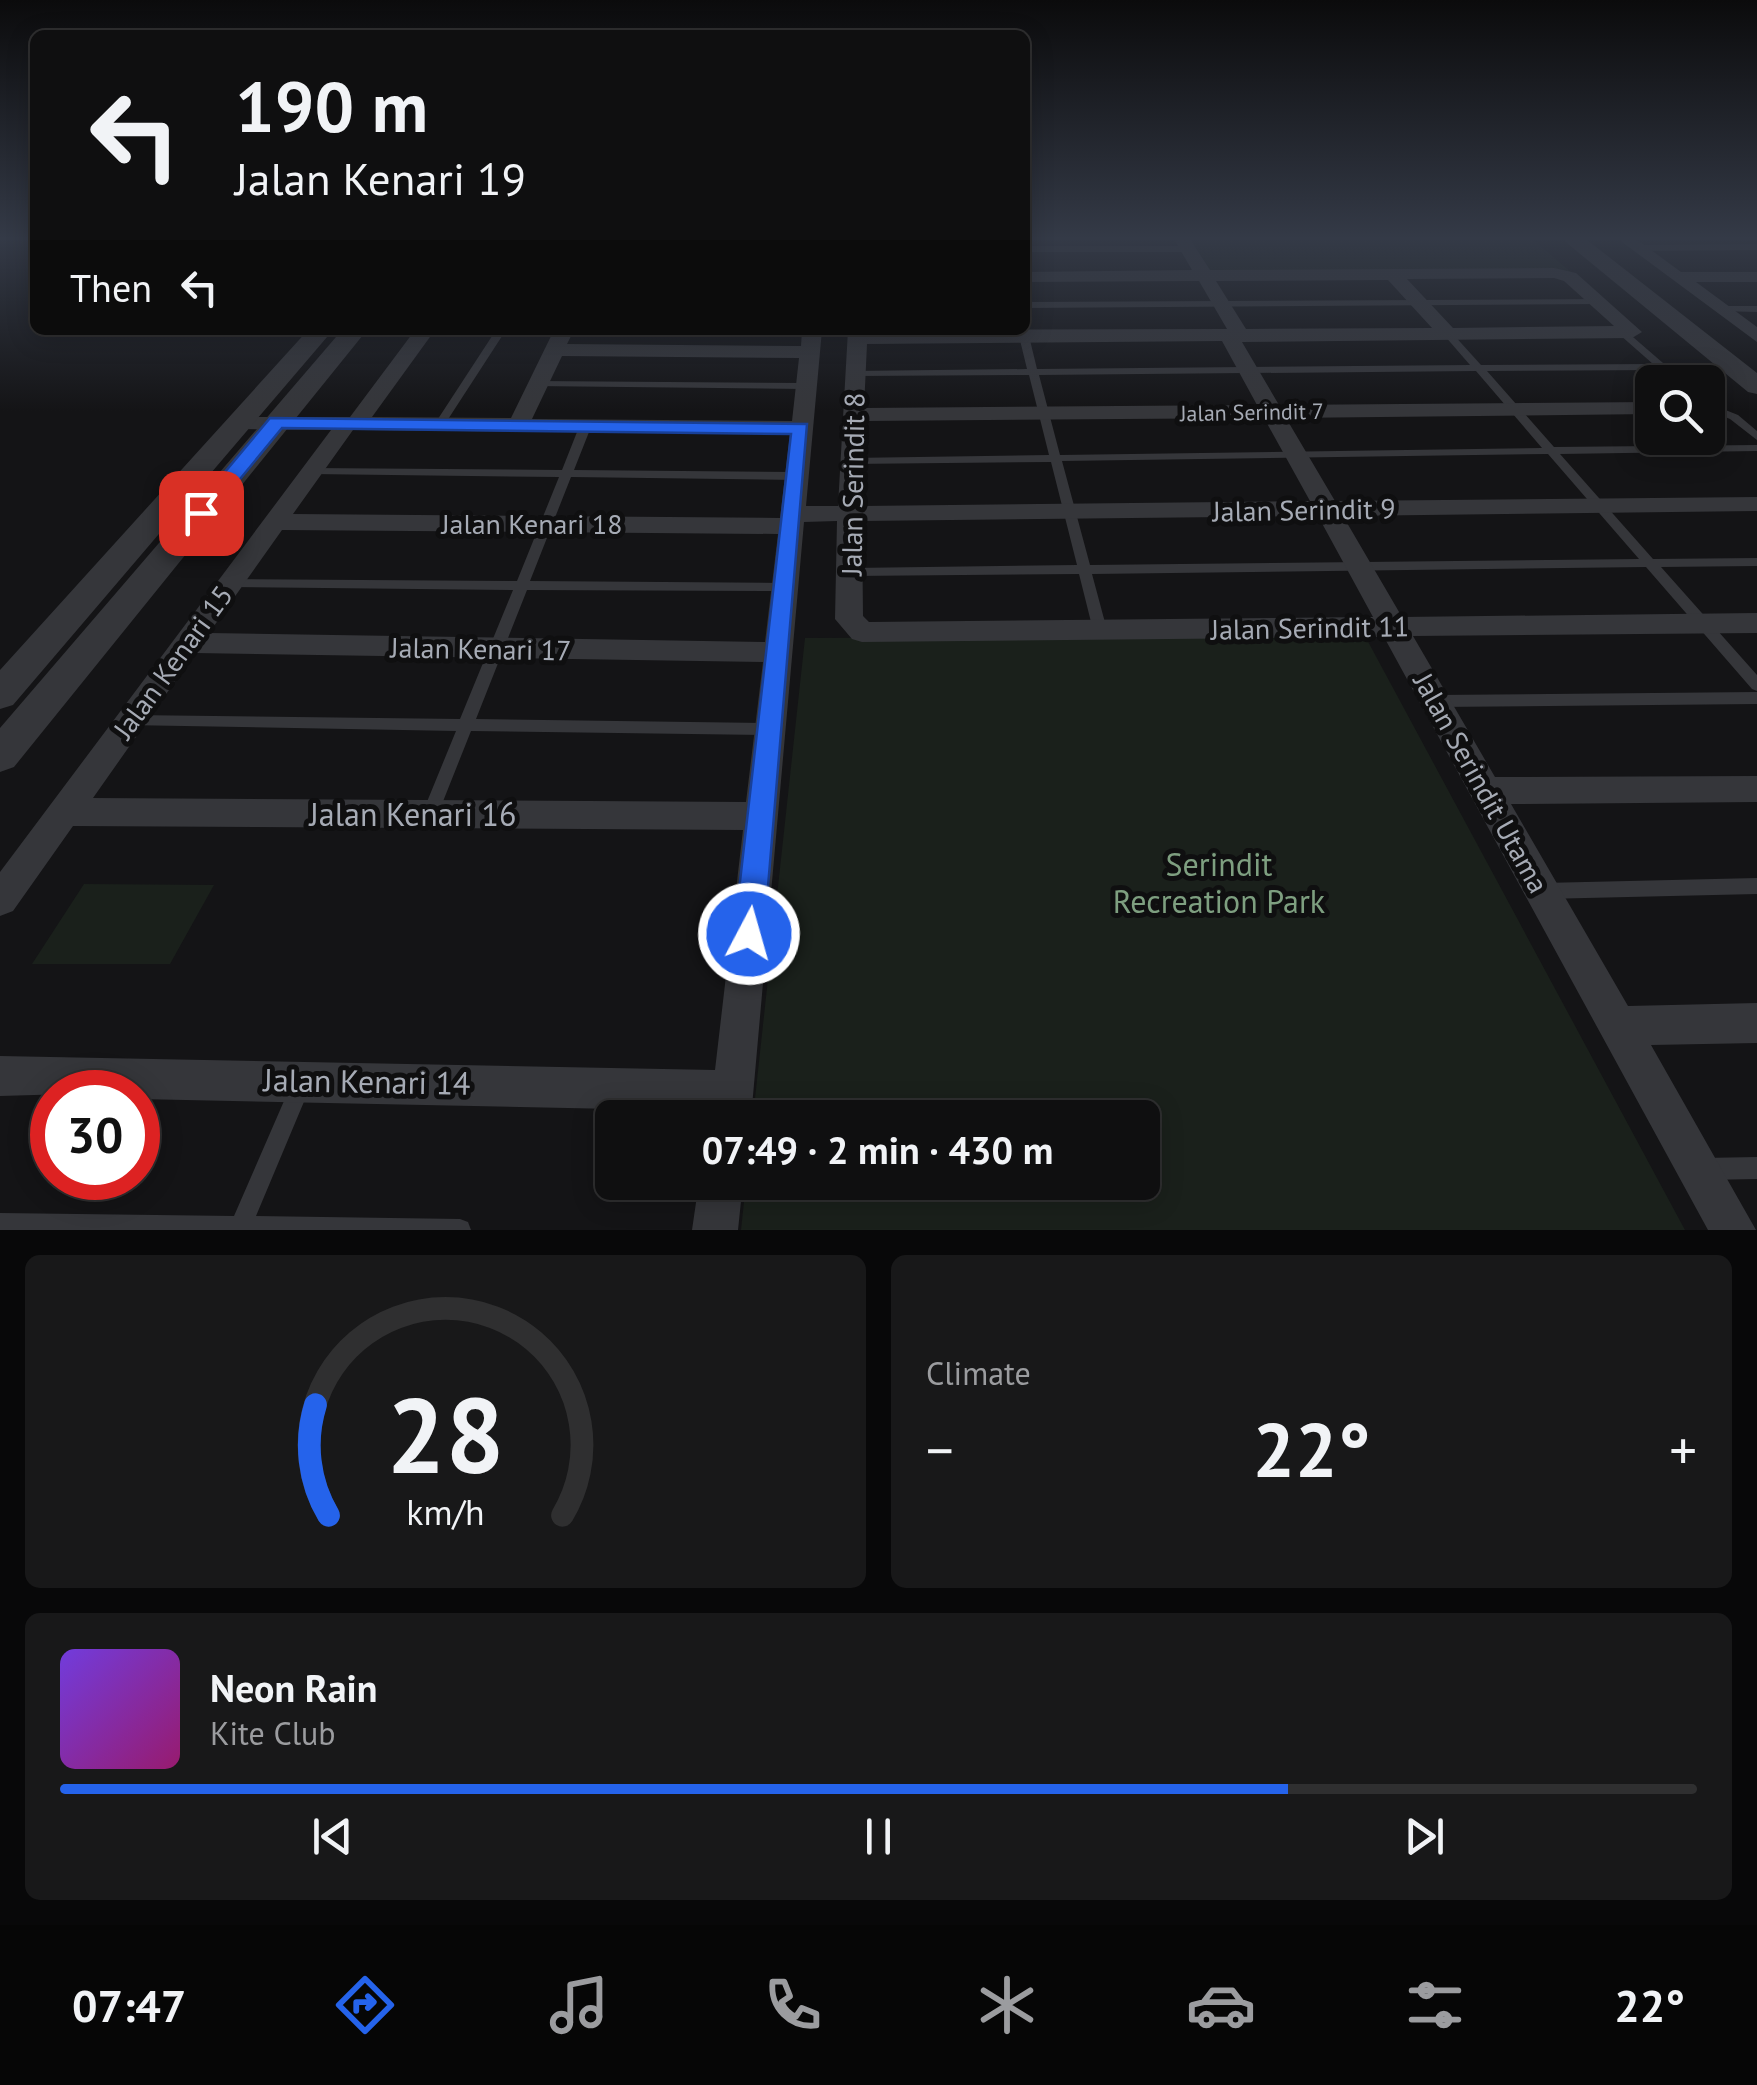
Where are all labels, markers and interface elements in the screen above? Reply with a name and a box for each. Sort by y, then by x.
text: 190 m [235,61,428,151]
icon: left [70,70,200,200]
text: Jalan Kenari 19 [235,149,526,207]
icon: left [172,260,227,315]
text: Then [70,263,152,312]
map controls [1635,365,1725,455]
button: search [1635,365,1725,455]
street label: Jalan Serindit 8 [832,392,873,577]
street label: Jalan Serindit 7 [1179,397,1324,427]
pin [159,471,244,556]
icon: arrive [174,486,229,541]
street label: Jalan Serindit 9 [1211,489,1396,530]
street label: Jalan Kenari 18 [440,505,623,542]
street label: Jalan Kenari 15 [104,578,241,747]
street label: Jalan Serindit 11 [1209,607,1409,648]
street label: Jalan Kenari 17 [389,628,572,669]
street label: Jalan Serindit Utama [1405,665,1557,899]
street label: Jalan Kenari 16 [308,793,516,835]
park label: Serindit Recreation Park [1113,843,1326,922]
position arrow [697,882,801,986]
street label: Jalan Kenari 14 [261,1058,471,1104]
speed limit sign: 30 [30,1070,160,1200]
text: 07:49 · 2 min · 430 m [702,1125,1053,1174]
text: Climate [926,1352,1031,1394]
text: 28 [387,1367,504,1502]
text: 22° [1253,1401,1370,1498]
text: − [926,1414,954,1485]
text: + [1669,1414,1697,1485]
text: km/h [406,1489,485,1535]
text: Neon Rain [210,1663,377,1712]
text: Kite Club [210,1712,336,1754]
icon: previous [305,1809,360,1864]
icon: pause [851,1809,906,1864]
icon: next [1397,1809,1452,1864]
icon: directions [330,1970,400,2040]
icon: music [544,1970,614,2040]
icon: phone [758,1970,828,2040]
icon: climate [972,1970,1042,2040]
icon: car [1186,1970,1256,2040]
icon: filters [1400,1970,1470,2040]
text: 07:47 [72,1976,186,2034]
text: 22° [1614,1976,1685,2034]

